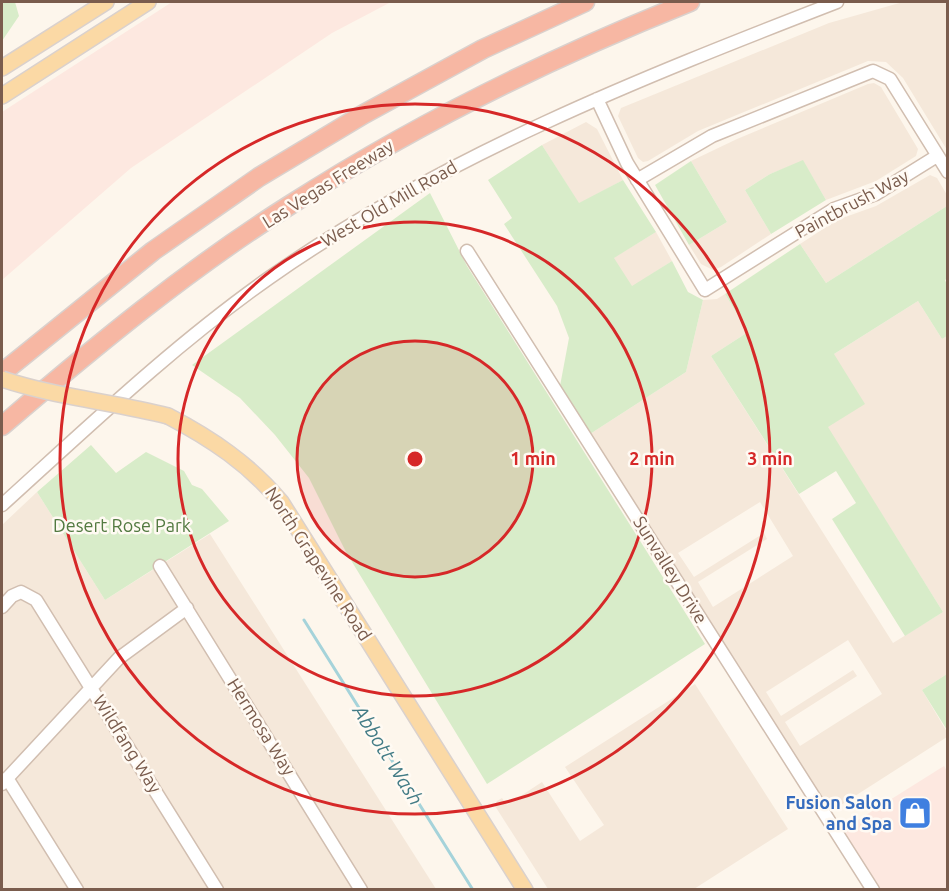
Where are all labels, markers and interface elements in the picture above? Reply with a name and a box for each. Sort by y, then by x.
street label: Las Vegas Freeway [258,135,397,231]
street label: West Old Mill Road [317,156,460,250]
street label: Paintbrush Way [791,165,912,241]
text: 1 min [510,448,556,468]
text: 2 min [629,448,675,468]
text: 3 min [747,448,793,468]
centre of rings [405,449,425,469]
street label: North Grapevine Road [262,483,376,644]
street label: Sunvalley Drive [630,512,712,627]
park label: Desert Rose Park [53,515,191,535]
street label: Hermosa Way [224,674,300,779]
street label: Wildfang Way [90,691,166,796]
water label: Abbott Wash [348,700,428,809]
place label: Fusion Salon and Spa [786,792,892,833]
shop icon: Fusion Salon and Spa [897,795,933,831]

